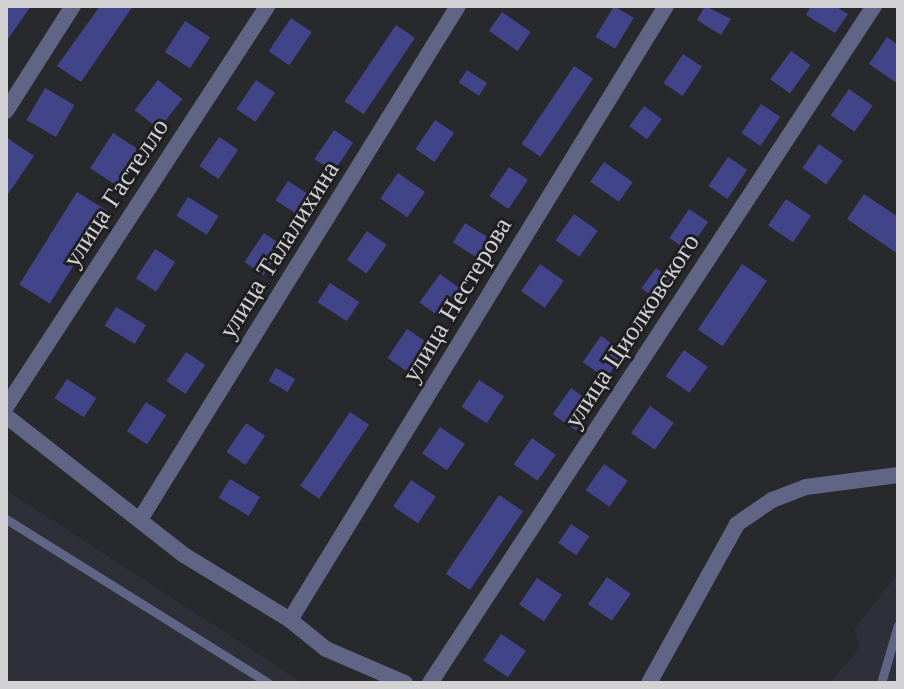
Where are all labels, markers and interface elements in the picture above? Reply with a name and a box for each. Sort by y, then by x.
street label: улица Гастелло [56,113,176,273]
street label: улица Талалихина [212,156,346,344]
street label: улица Нестерова [396,212,518,388]
street label: улица Циолковского [558,228,706,434]

